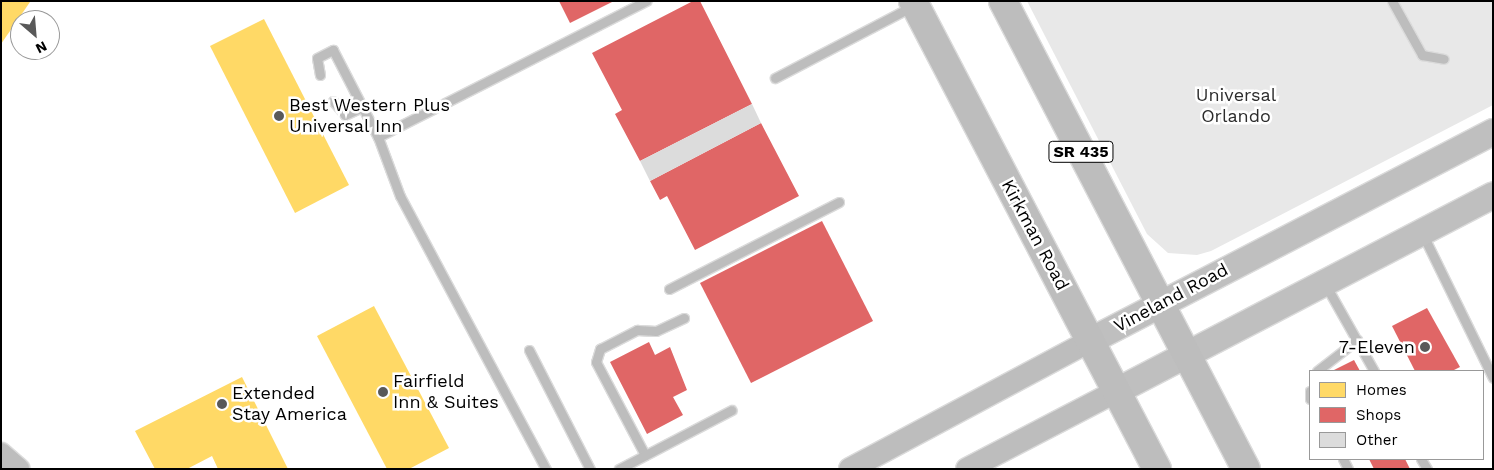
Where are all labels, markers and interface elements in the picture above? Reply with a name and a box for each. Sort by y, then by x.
north arrow [10,10,60,60]
text: N [33,38,50,57]
park label: Universal Orlando [1196,85,1276,128]
place label: Best Western Plus Universal Inn [289,95,450,138]
marker: Best Western Plus Universal Inn [273,110,285,122]
road number: SR 435 [1047,138,1115,166]
street label: Kirkman Road [997,176,1073,294]
street label: Vineland Road [1110,259,1232,337]
place label: 7-Eleven [1339,336,1415,358]
marker: 7-Eleven [1419,341,1431,353]
legend [1309,370,1484,460]
place label: Fairfield Inn & Suites [393,371,499,414]
text: Homes [1356,381,1407,399]
place label: Extended Stay America [232,383,348,426]
marker: Fairfield Inn & Suites [377,386,389,398]
marker: Extended Stay America [216,398,228,410]
text: Shops [1356,406,1401,424]
text: Other [1356,431,1398,449]

